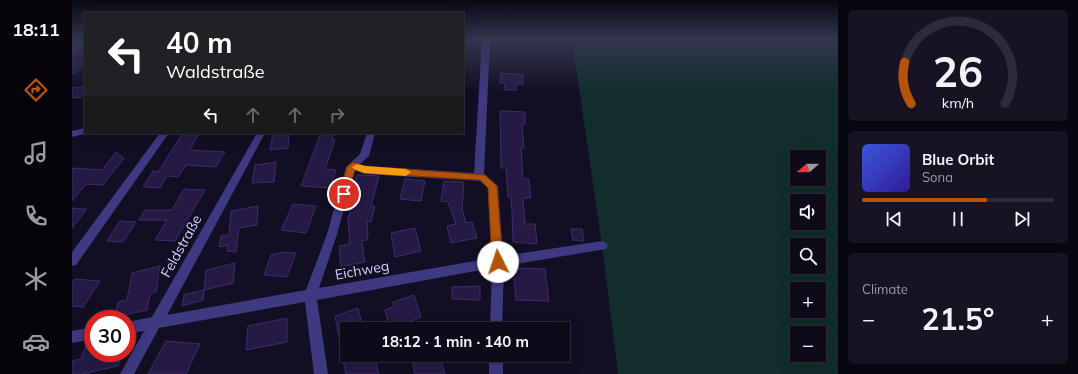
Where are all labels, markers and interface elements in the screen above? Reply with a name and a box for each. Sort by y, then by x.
text: 18:11 [12,18,60,41]
text: 40 m [166,25,232,60]
icon: left [100,28,152,80]
text: 26 [933,44,983,96]
text: Waldstraße [166,60,264,83]
icon: directions [22,76,50,104]
text: km/h [942,93,974,111]
icon: left [200,104,222,126]
icon: ahead [242,104,264,126]
icon: ahead [284,104,306,126]
icon: right [326,104,348,126]
icon: music [22,139,50,167]
north arrow [790,150,826,186]
map controls [790,150,826,362]
text: Blue Orbit [922,150,994,169]
text: Sona [922,169,953,185]
pin [327,177,361,211]
icon: arrive [333,183,355,205]
button: sound [790,194,826,230]
icon: phone [22,202,50,230]
icon: previous [883,208,905,230]
icon: pause [947,208,969,230]
icon: next [1011,208,1033,230]
street label: Feldstraße [156,212,206,280]
button: search [790,238,826,274]
position arrow [477,241,519,283]
street label: Eichweg [333,256,391,284]
icon: climate [22,265,50,293]
text: Climate [862,281,908,297]
button: + [790,282,826,318]
text: 21.5° [922,300,994,338]
text: − [862,305,875,333]
text: + [1041,305,1054,333]
speed limit sign: 30 [84,310,136,362]
button: − [790,326,826,362]
icon: car [22,328,50,356]
text: 18:12 · 1 min · 140 m [381,332,529,351]

